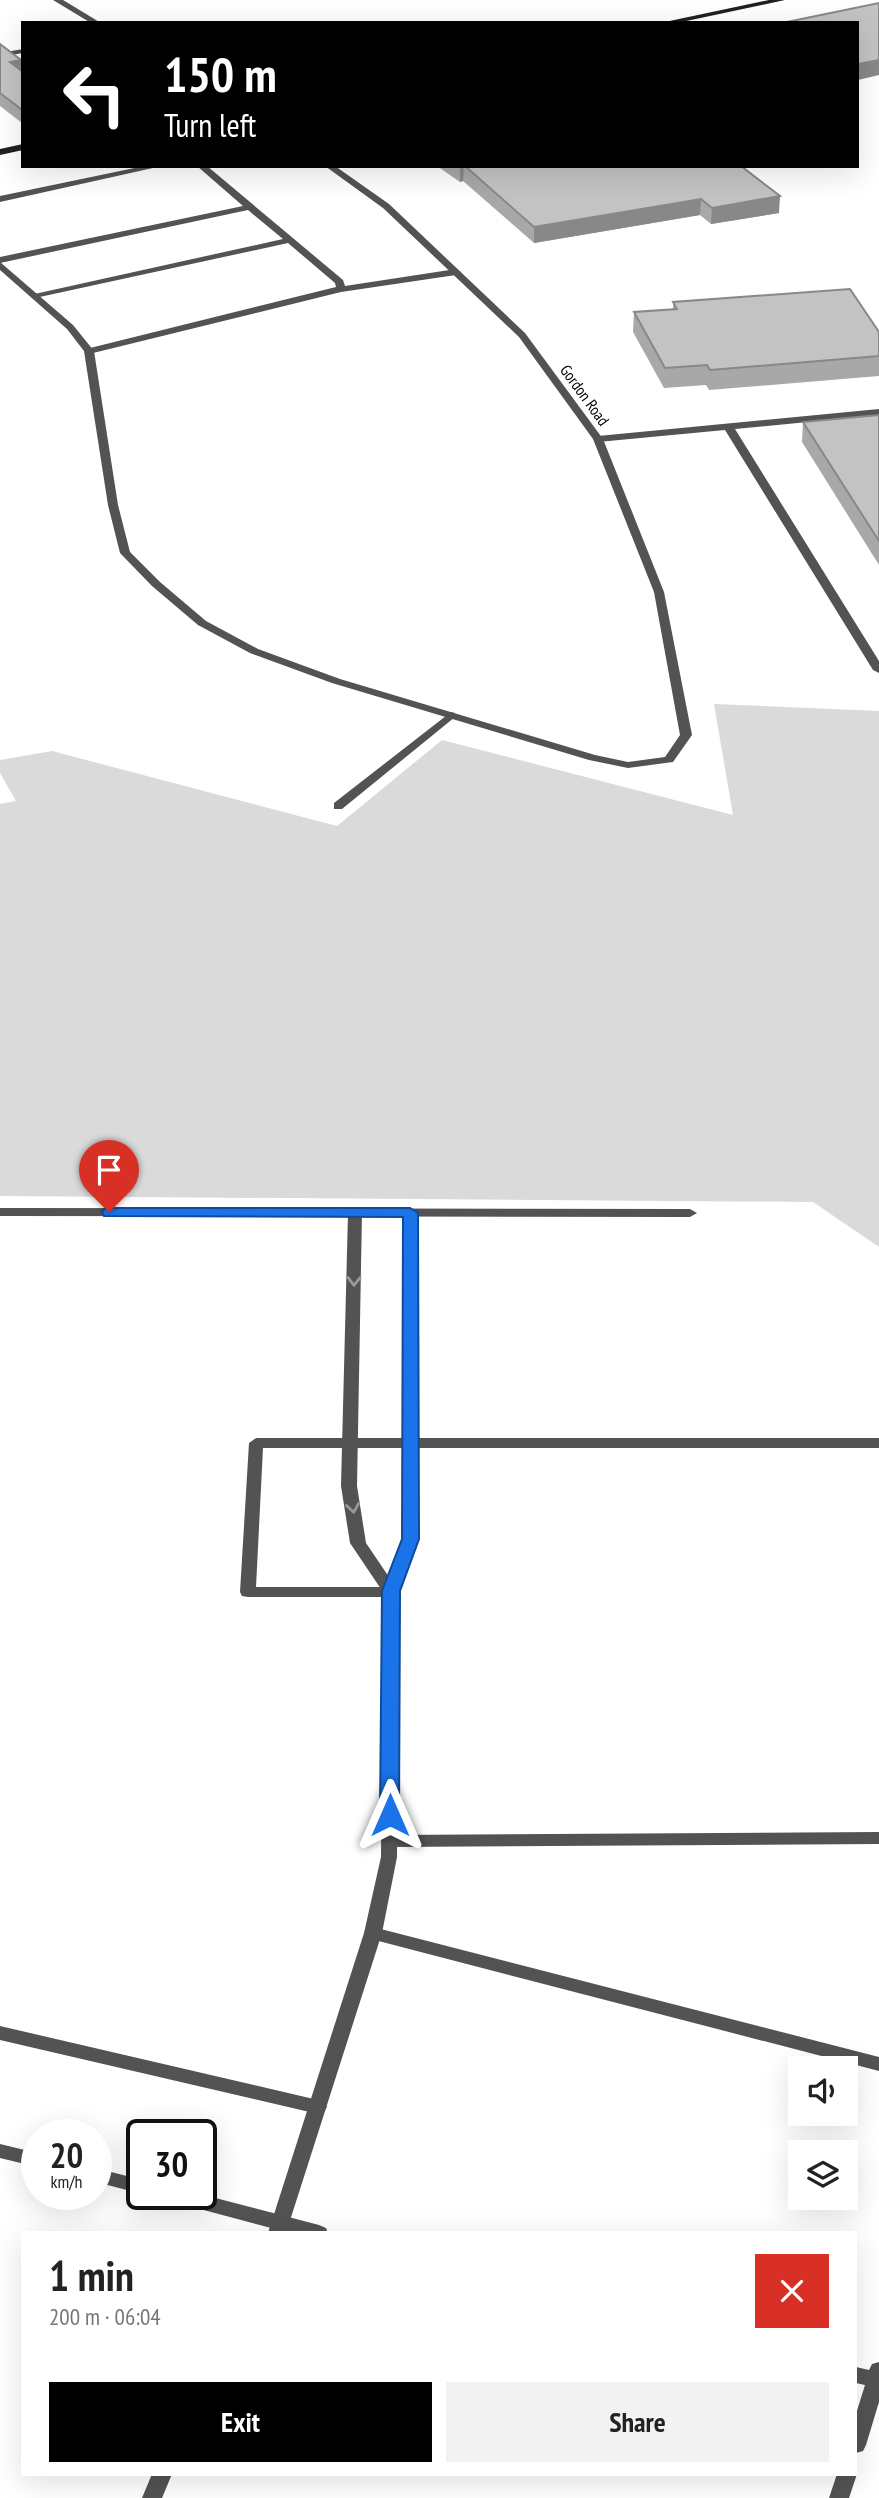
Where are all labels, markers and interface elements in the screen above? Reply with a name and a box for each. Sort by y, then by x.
text: 150 m [164,42,277,106]
icon: left [49,49,140,140]
text: Turn left [164,104,256,146]
street label: Gordon Road [556,361,614,430]
pin [79,1140,139,1212]
icon: arrive [90,1151,128,1189]
one-way arrow [346,1276,361,1287]
one-way arrow [345,1502,360,1514]
position arrow [353,1778,427,1852]
map controls [788,2056,858,2210]
button: sound [788,2056,858,2126]
speed limit sign: 30 [126,2119,217,2210]
text: 20 [50,2132,83,2178]
button: layers [788,2140,858,2210]
text: km/h [51,2170,82,2193]
text: 1 min [49,2248,134,2303]
button: close [755,2254,829,2328]
text: 200 m · 06:04 [49,2302,161,2331]
button: Exit [49,2382,432,2462]
button: Share [446,2382,829,2462]

